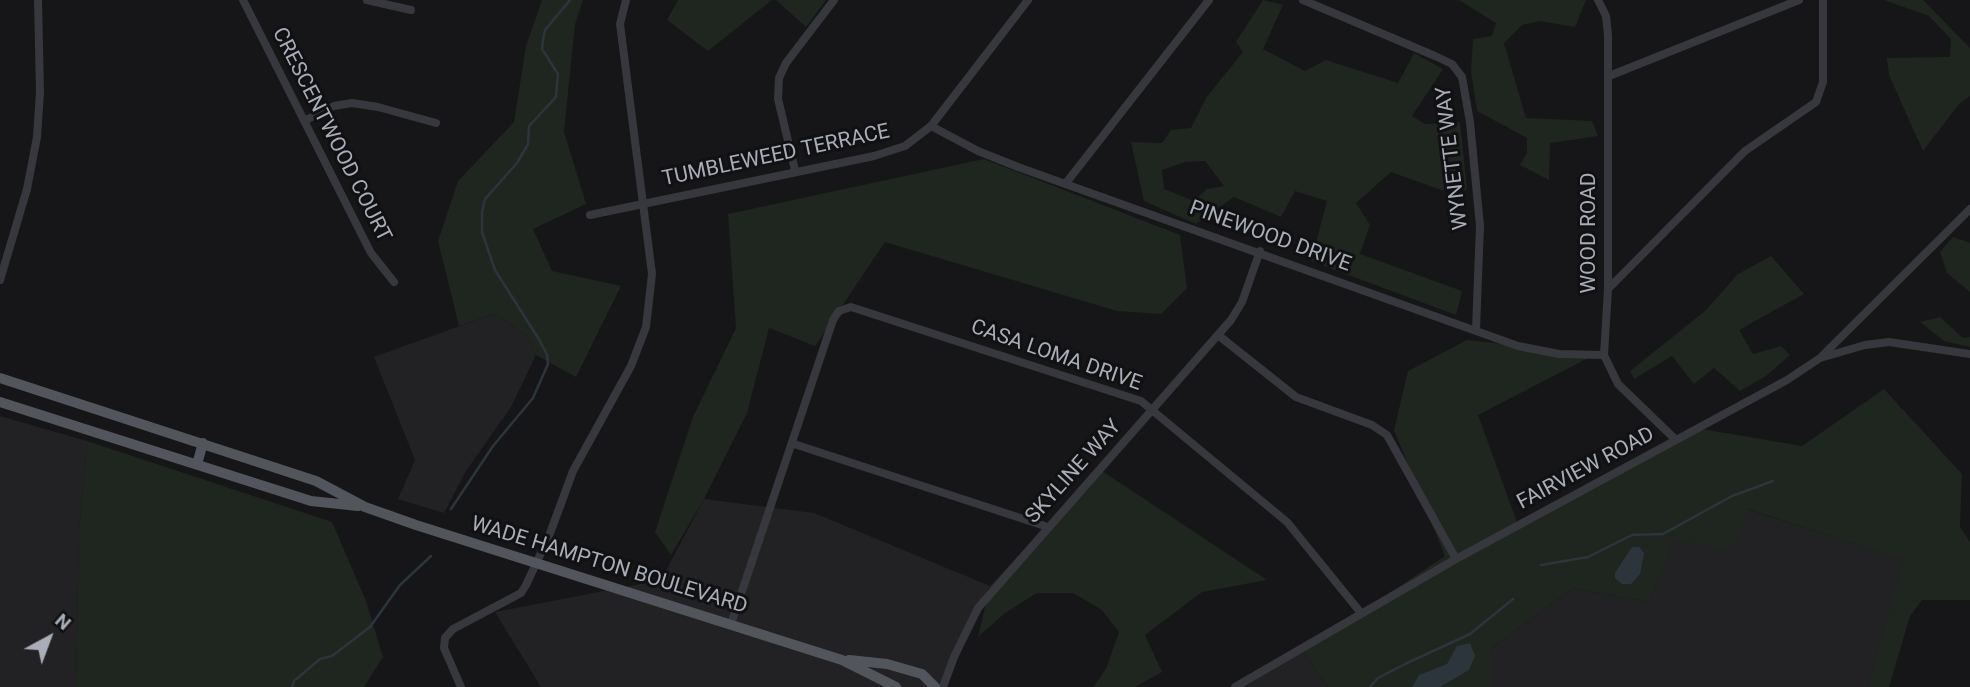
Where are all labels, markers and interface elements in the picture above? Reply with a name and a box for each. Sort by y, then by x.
street label: CRESCENTWOOD COURT [266,24,396,246]
street label: WYNETTE WAY [1432,85,1474,231]
street label: TUMBLEWEED TERRACE [660,120,892,192]
street label: WOOD ROAD [1577,172,1603,294]
street label: PINEWOOD DRIVE [1186,196,1354,278]
street label: CASA LOMA DRIVE [967,315,1145,397]
street label: SKYLINE WAY [1021,415,1127,529]
street label: FAIRVIEW ROAD [1513,422,1659,516]
street label: WADE HAMPTON BOULEVARD [468,512,750,620]
north arrow [14,603,84,673]
text: N [51,609,76,635]

